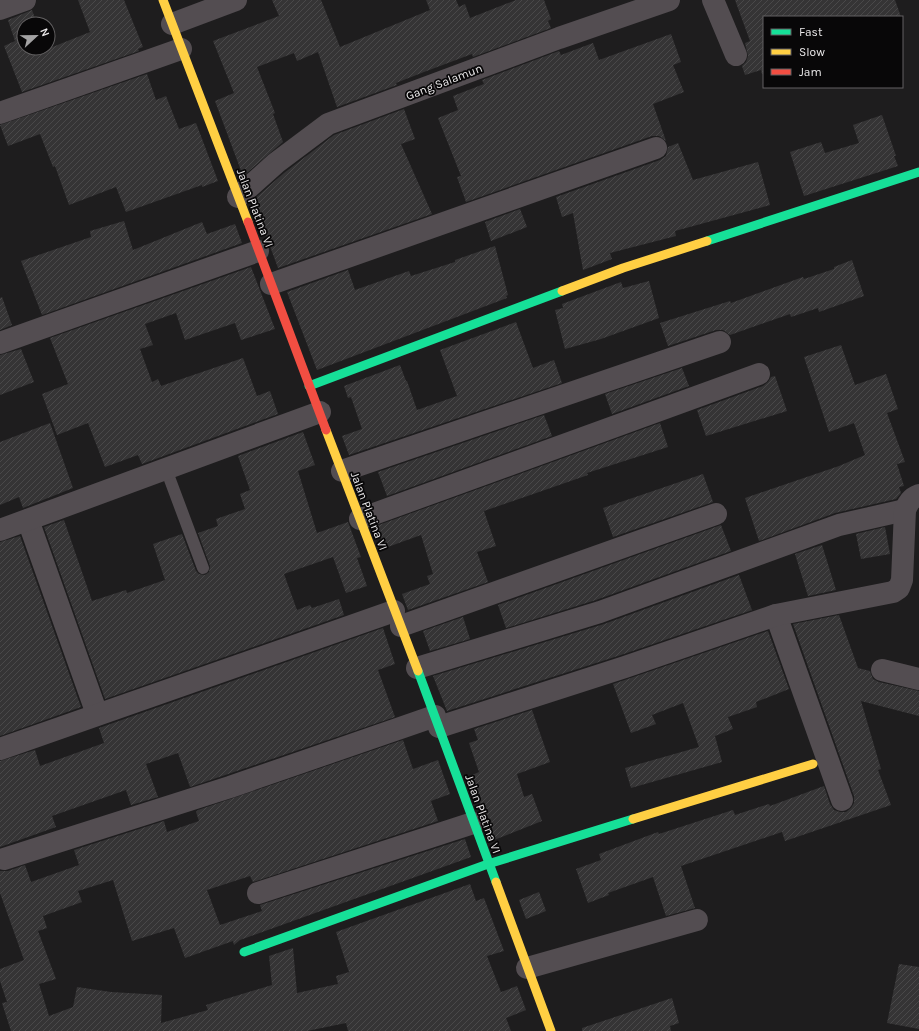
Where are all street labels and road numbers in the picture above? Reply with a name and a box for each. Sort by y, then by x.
street label: Gang Salamun [404,61,484,103]
street label: Jalan Platina VI [234,167,276,249]
street label: Jalan Platina VI [348,470,390,552]
street label: Jalan Platina VI [462,773,504,855]

